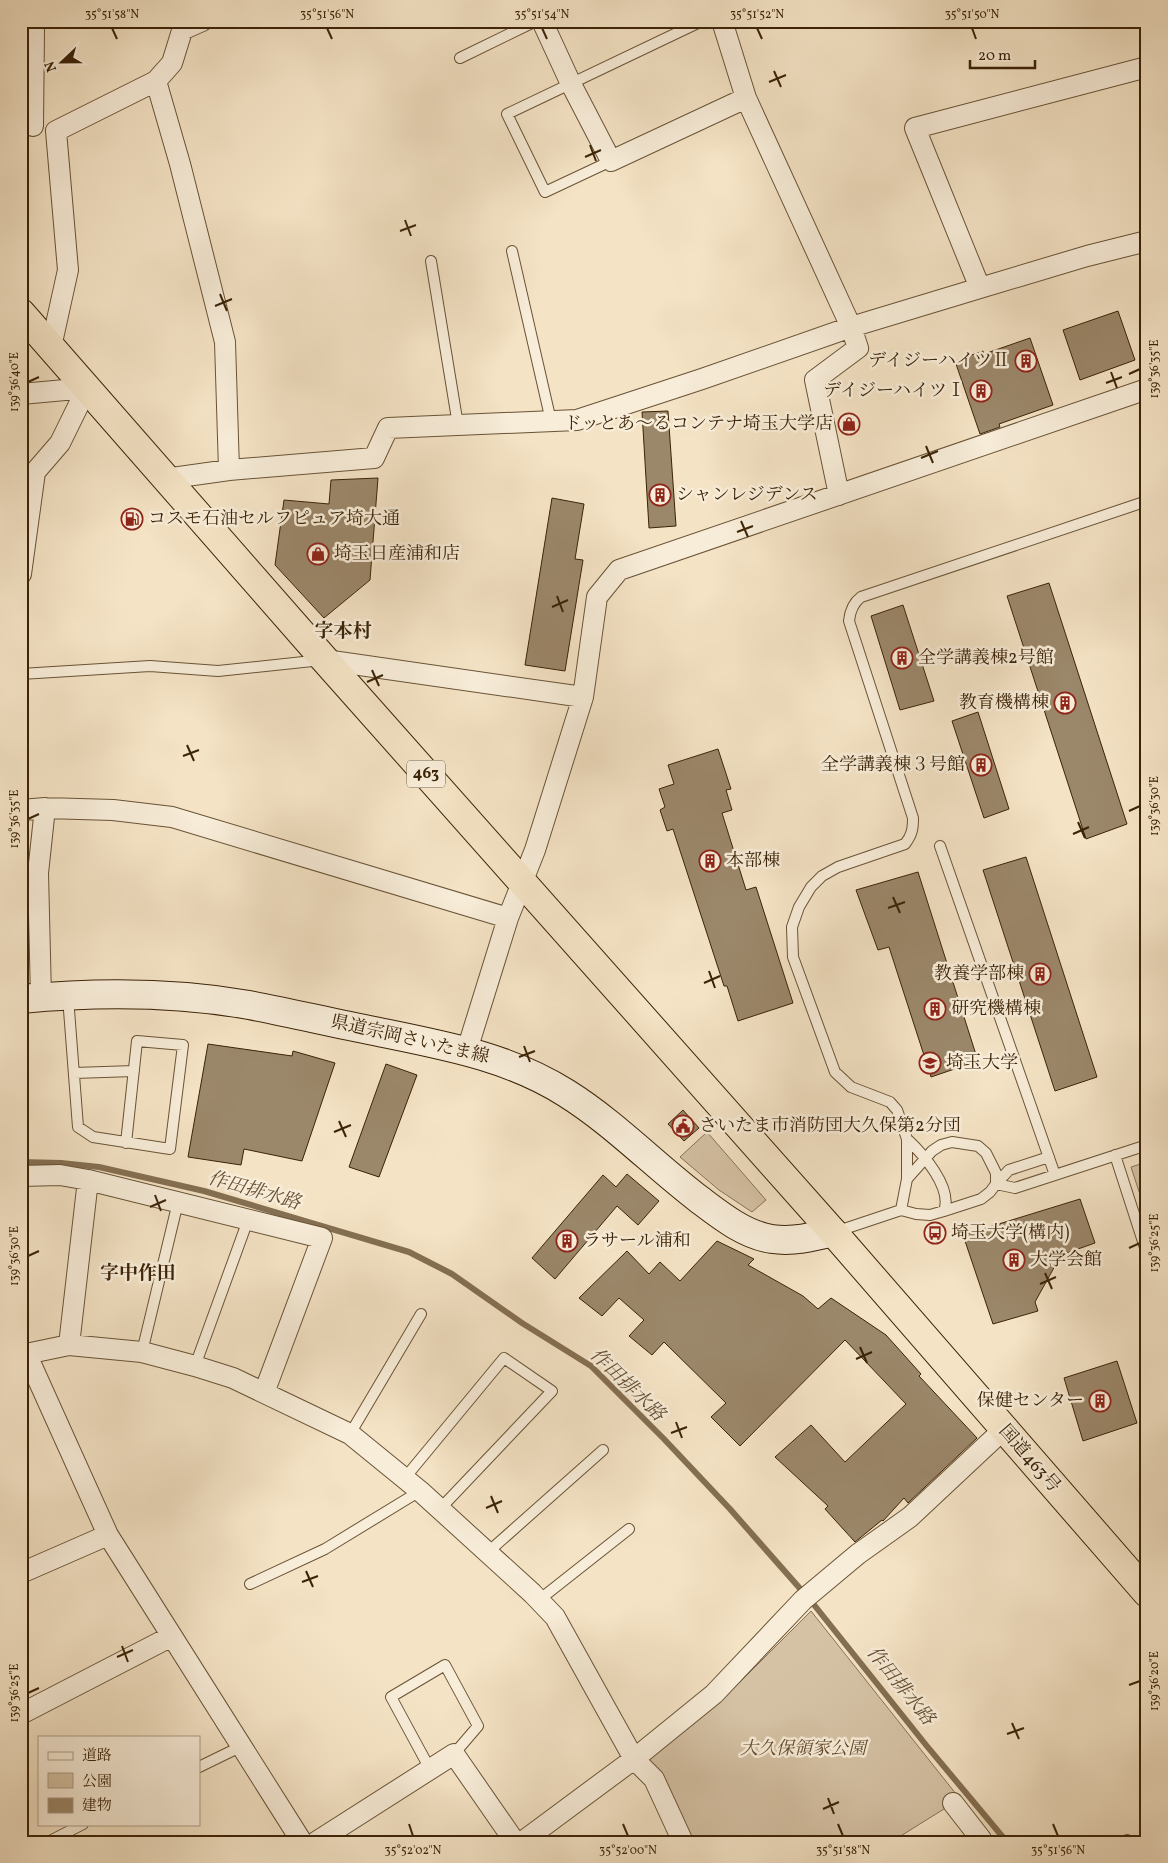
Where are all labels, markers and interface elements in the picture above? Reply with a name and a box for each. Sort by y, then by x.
text: 35°51'58"N [85,7,139,23]
text: 35°51'56"N [300,7,354,23]
text: 35°51'54"N [515,7,569,23]
text: 35°51'52"N [730,7,784,23]
text: 35°51'50"N [945,7,999,23]
north arrow [38,38,88,88]
scale bar [970,38,1036,70]
text: 20 m [978,46,1011,67]
text: N [41,58,62,75]
text: 139°36'35"E [1147,340,1163,398]
place label: デイジーハイツⅡ [868,349,1010,374]
building icon: デイジーハイツⅡ [1014,349,1038,373]
text: 139°36'40"E [7,352,23,412]
place label: デイジーハイツⅠ [823,379,965,404]
building icon: デイジーハイツⅠ [969,379,993,403]
place label: ドッとあ～るコンテナ埼玉大学店 [564,412,833,437]
shop icon: ドッとあ～るコンテナ埼玉大学店 [837,412,861,436]
building icon: シャンレジデンス [648,483,672,507]
place label: シャンレジデンス [676,483,818,508]
fuel station icon: コスモ石油セルフピュア埼大通 [120,507,144,531]
place label: コスモ石油セルフピュア埼大通 [148,507,400,532]
shop icon: 埼玉日産浦和店 [306,542,330,566]
place label: 埼玉日産浦和店 [334,542,460,567]
district label: 字本村 [314,619,372,645]
building icon: 全学講義棟2号館 [890,646,914,670]
place label: 全学講義棟2号館 [918,646,1054,671]
place label: 教育機構棟 [959,691,1049,716]
building icon: 教育機構棟 [1053,691,1077,715]
place label: 全学講義棟３号館 [821,753,965,778]
building icon: 全学講義棟３号館 [969,753,993,777]
road number: 463 [407,761,445,788]
text: 139°36'30"E [1147,776,1163,836]
text: 139°36'35"E [7,790,23,848]
building icon: 本部棟 [698,849,722,873]
place label: 本部棟 [726,849,780,874]
place label: 教養学部棟 [934,962,1024,987]
building icon: 教養学部棟 [1028,962,1052,986]
building icon: 研究機構棟 [923,997,947,1021]
place label: 研究機構棟 [951,997,1041,1022]
street label: 県道宗岡さいたま線 [328,1010,492,1070]
school or university icon: 埼玉大学 [918,1051,942,1075]
place label: 埼玉大学 [946,1051,1018,1076]
public building icon: さいたま市消防団大久保第2分団 [671,1114,695,1138]
place label: さいたま市消防団大久保第2分団 [699,1114,961,1139]
water label: 作田排水路 [205,1165,305,1217]
text: 139°36'25"E [1147,1213,1163,1273]
bus stop icon: 埼玉大学(構内) [923,1221,947,1245]
place label: 埼玉大学(構内) [951,1221,1069,1246]
text: 139°36'30"E [7,1226,23,1286]
building icon: ラサール浦和 [555,1229,579,1253]
place label: ラサール浦和 [583,1229,691,1254]
building icon: 大学会館 [1002,1248,1026,1272]
place label: 大学会館 [1030,1248,1102,1273]
district label: 字中作田 [100,1261,176,1287]
water label: 作田排水路 [584,1343,672,1429]
place label: 保健センター [977,1389,1084,1414]
building icon: 保健センター [1088,1389,1112,1413]
street label: 国道463号 [992,1420,1066,1498]
water label: 作田排水路 [860,1641,941,1733]
text: 139°36'20"E [1147,1651,1163,1711]
text: 139°36'25"E [7,1663,23,1723]
legend [38,1736,200,1826]
park label: 大久保領家公園 [740,1737,869,1762]
text: 道路 [82,1746,112,1767]
text: 公園 [82,1772,112,1793]
text: 建物 [82,1796,112,1817]
text: 35°52'02"N [385,1843,442,1859]
text: 35°52'00"N [599,1843,657,1859]
text: 35°51'58"N [816,1843,870,1859]
text: 35°51'56"N [1031,1843,1085,1859]

